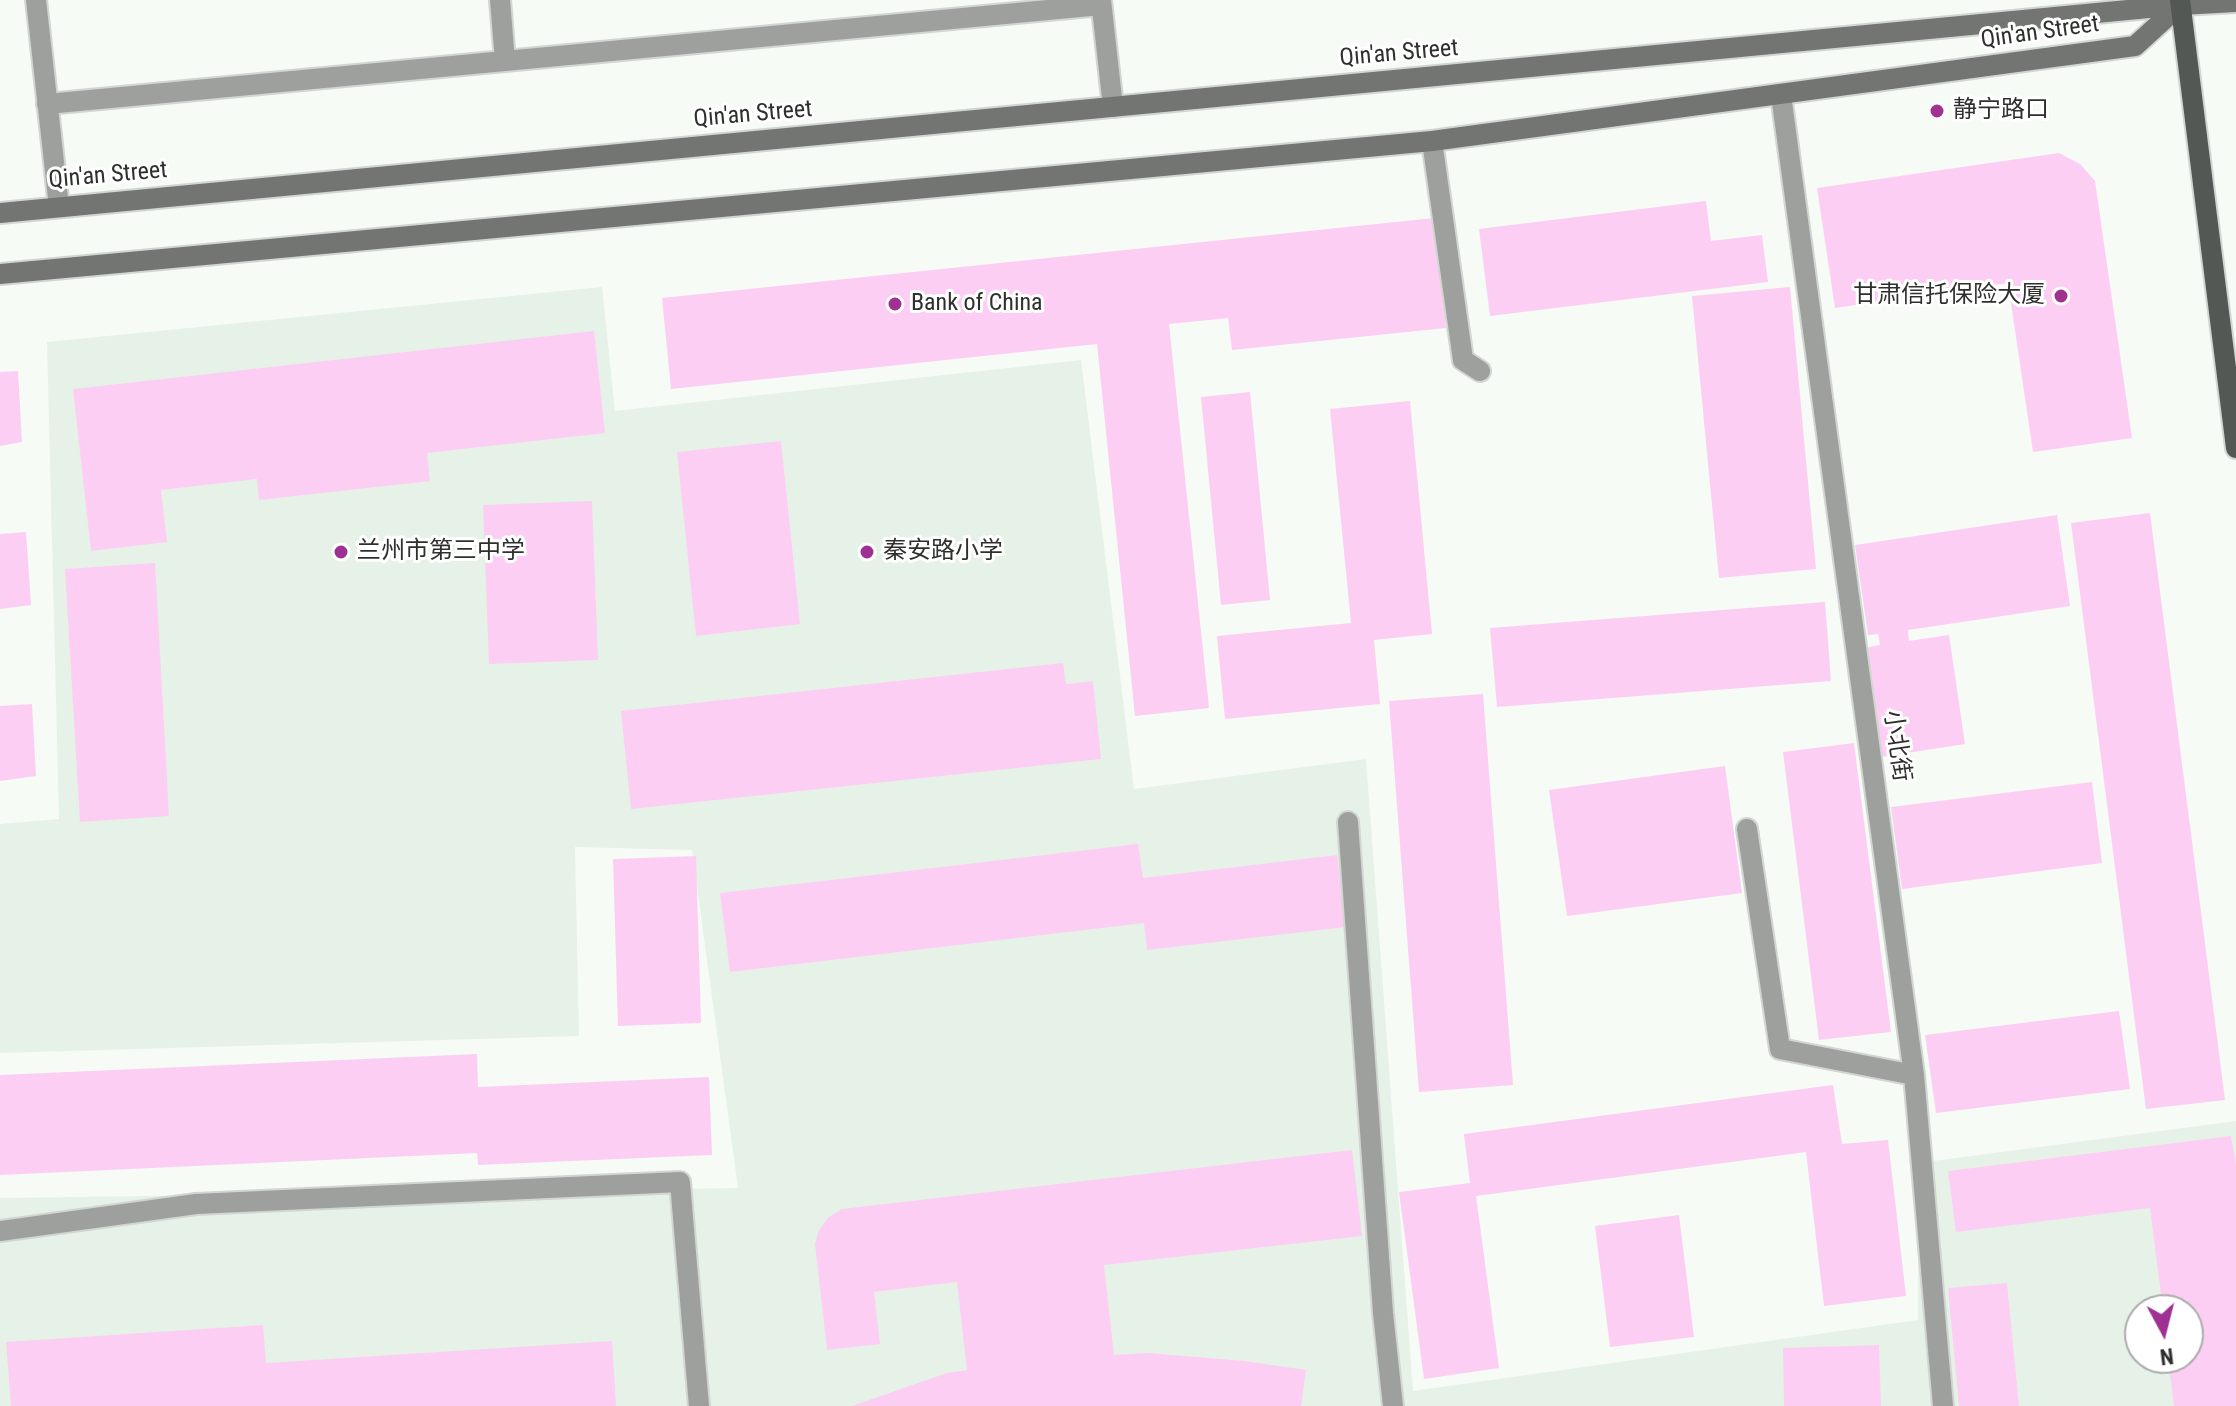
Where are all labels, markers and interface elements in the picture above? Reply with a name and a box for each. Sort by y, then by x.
street label: Qin'an Street [1979,10,2101,56]
street label: Qin'an Street [1339,34,1459,74]
street label: Qin'an Street [693,95,813,135]
place label: 静宁路口 [1953,97,2049,125]
marker: 静宁路口 [1928,102,1946,120]
street label: Qin'an Street [48,156,168,196]
place label: 甘肃信托保险大厦 [1853,282,2045,310]
marker: 甘肃信托保险大厦 [2052,287,2070,305]
place label: Bank of China [911,290,1043,318]
marker: Bank of China [886,295,904,313]
place label: 兰州市第三中学 [357,538,525,566]
place label: 秦安路小学 [883,538,1003,566]
marker: 兰州市第三中学 [332,543,350,561]
marker: 秦安路小学 [858,543,876,561]
street label: 小北街 [1877,708,1915,784]
north arrow [2124,1294,2204,1374]
text: N [2159,1343,2175,1370]

